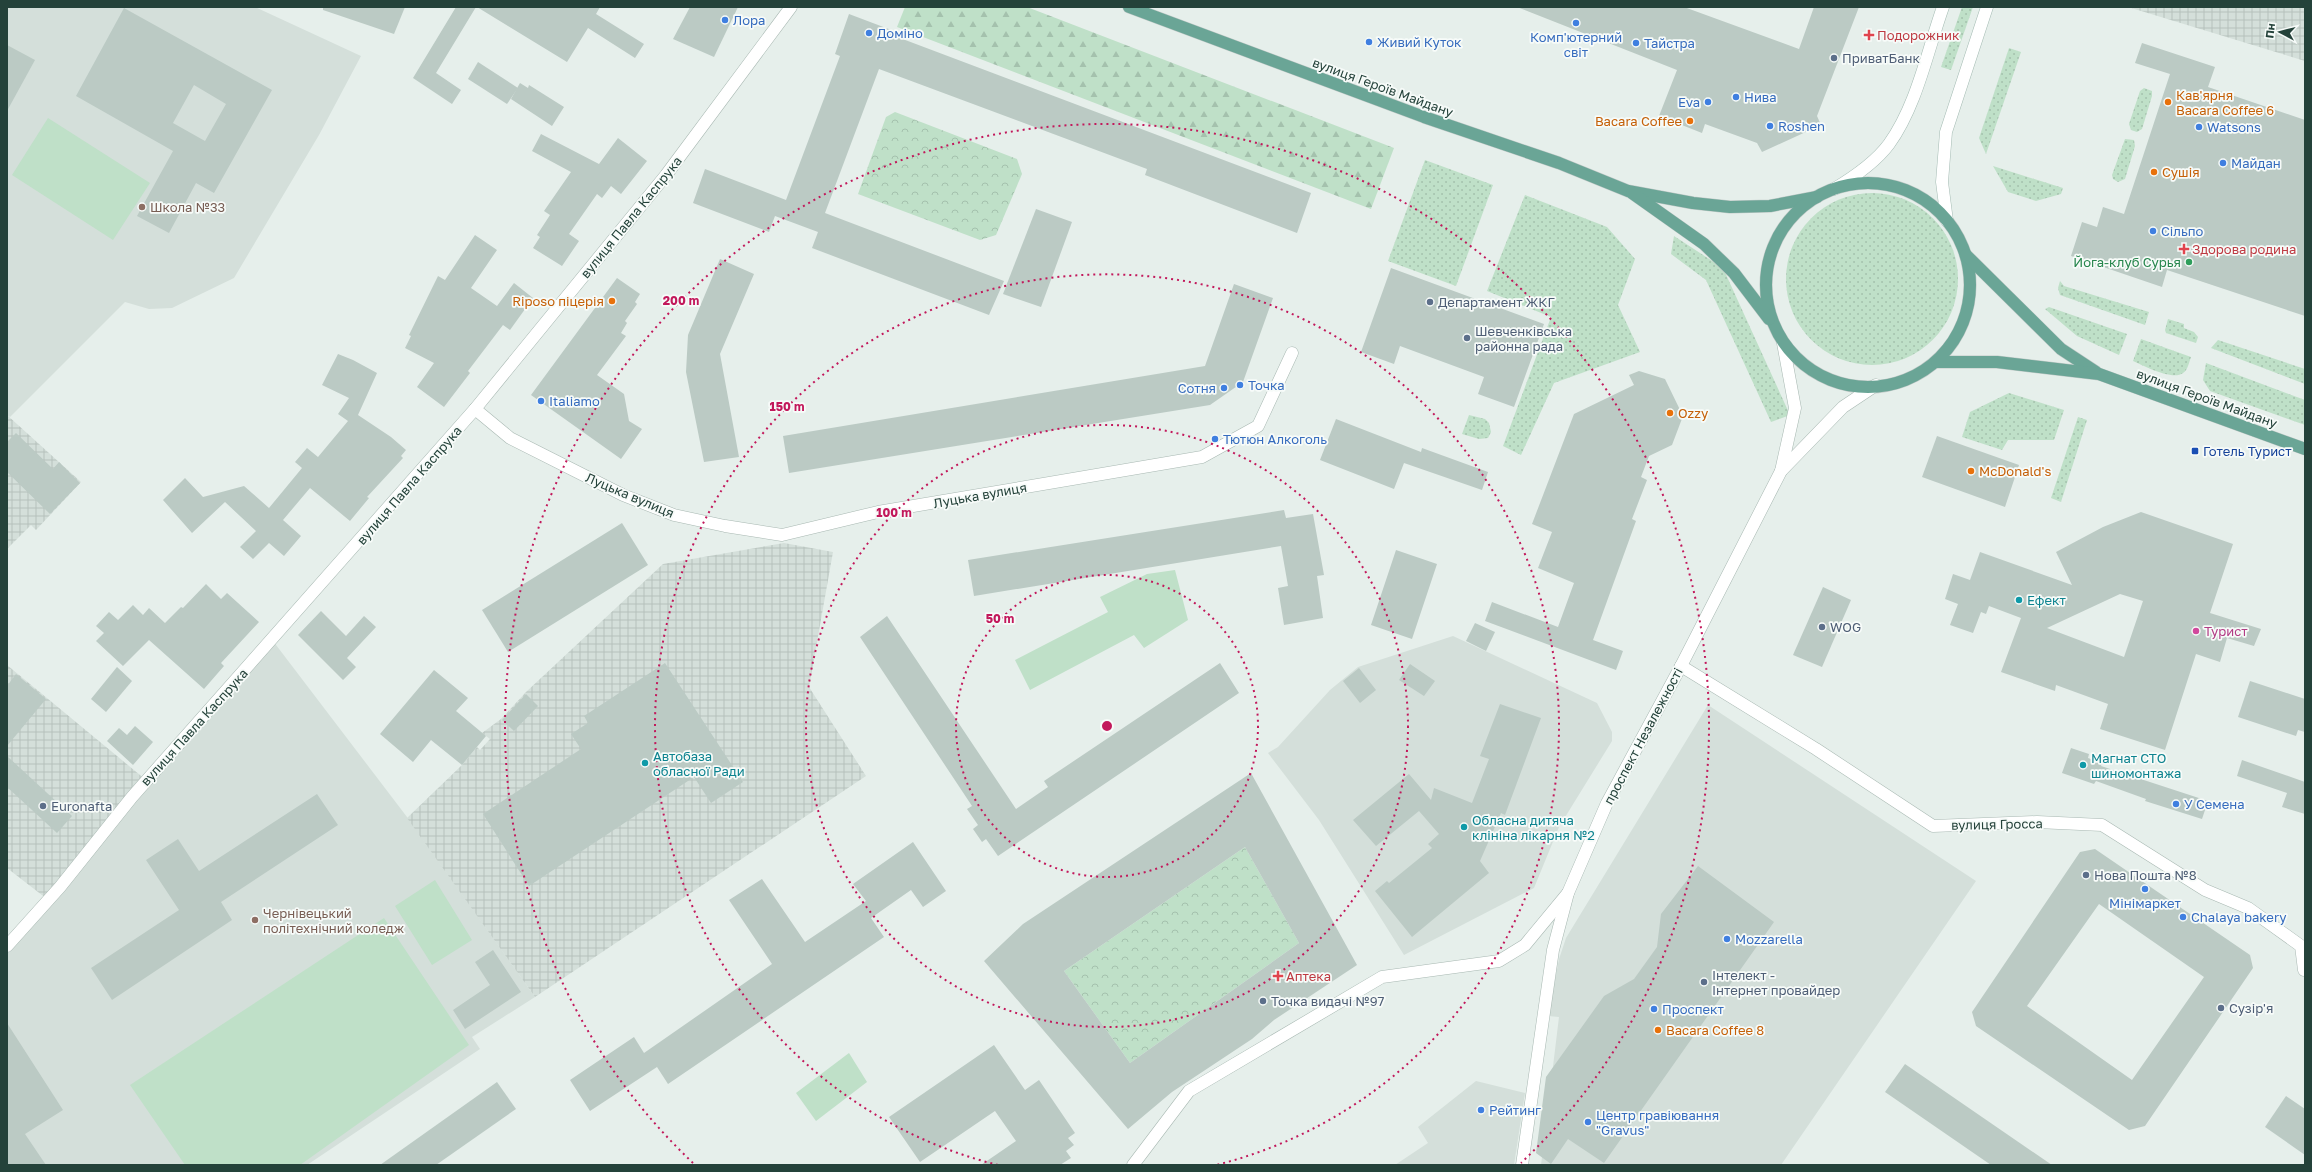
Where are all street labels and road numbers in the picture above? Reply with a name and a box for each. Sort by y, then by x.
street label: вулиця Героїв Майдану [1310,54,1456,120]
street label: вулиця Павла Каспрука [577,153,685,281]
street label: вулиця Героїв Майдану [2134,365,2280,431]
street label: вулиця Павла Каспрука [353,422,465,548]
street label: Луцька вулиця [583,469,677,521]
street label: Луцька вулиця [932,479,1028,511]
street label: вулиця Павла Каспрука [137,665,251,789]
street label: проспект Незалежності [1600,665,1686,807]
street label: вулиця Гросса [1951,815,2043,833]

